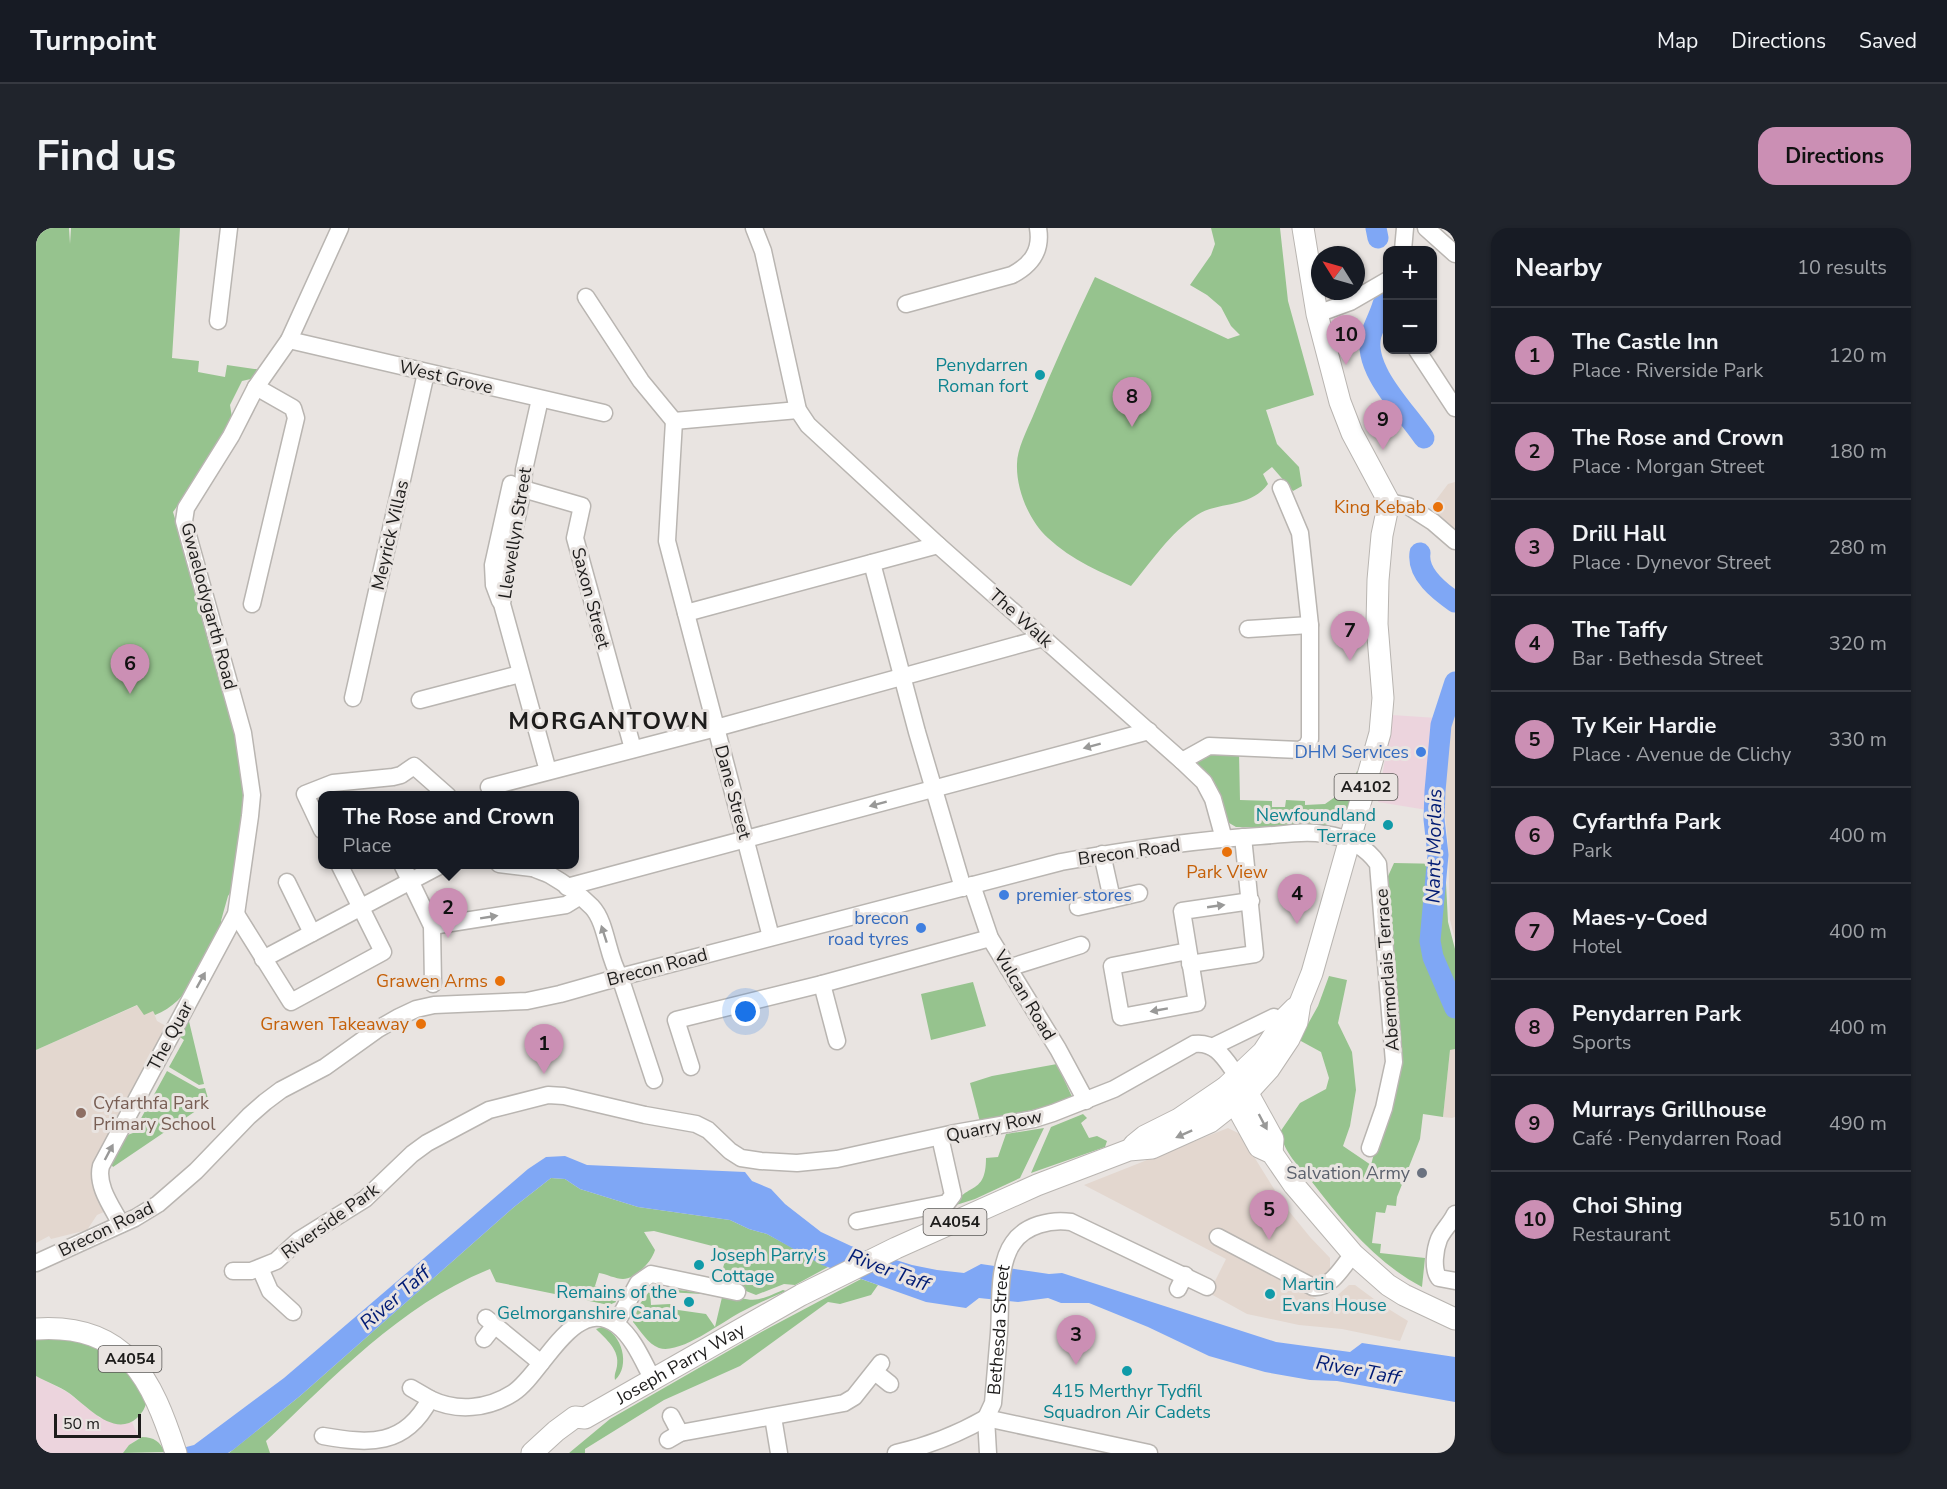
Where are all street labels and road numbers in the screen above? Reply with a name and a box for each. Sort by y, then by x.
street label: West Grove [397,355,495,399]
street label: Llewellyn Street [493,465,537,600]
street label: Meyrick Villas [366,478,414,592]
street label: Gwaelodygarth Road [175,520,243,692]
street label: Saxon Street [566,545,616,652]
street label: The Walk [984,583,1059,654]
street label: Dane Street [709,742,757,842]
road number: A4102 [1334,774,1398,800]
street label: Brecon Road [1076,833,1182,871]
street label: Abermorlais Terrace [1369,888,1405,1052]
street label: Brecon Road [604,942,710,992]
street label: Vulcan Road [988,945,1061,1045]
street label: The Quar [142,997,198,1075]
street label: Quarry Row [944,1104,1044,1148]
street label: Riverside Park [277,1177,384,1264]
street label: Brecon Road [54,1196,158,1262]
road number: A4054 [924,1209,986,1235]
street label: Bethesda Street [982,1262,1016,1396]
street label: Joseph Parry Way [611,1317,750,1410]
road number: A4054 [98,1346,161,1372]

